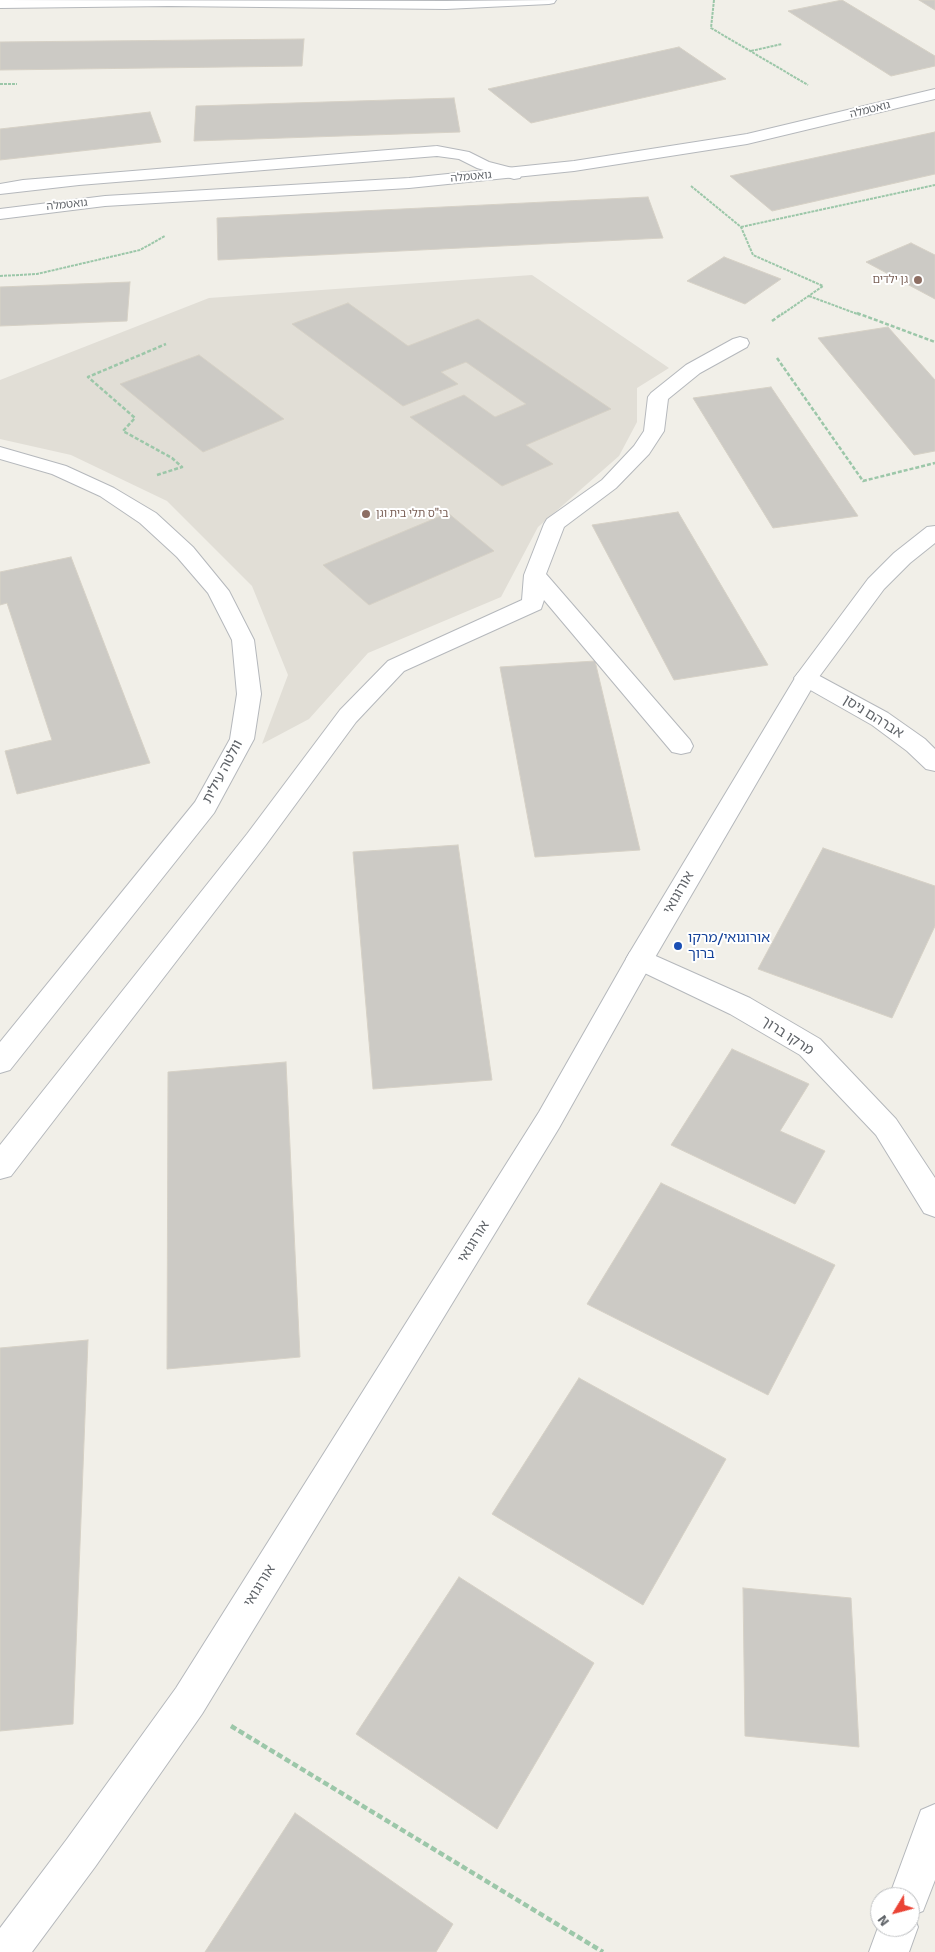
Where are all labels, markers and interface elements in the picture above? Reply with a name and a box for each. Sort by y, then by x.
street label: גואטמלה [848,99,892,121]
street label: גואטמלה [450,169,492,185]
street label: גואטמלה [46,196,88,214]
place label: גן ילדים [872,273,908,287]
marker: גן ילדים [912,274,924,286]
place label: בי"ס תלי בית וגן [376,507,448,521]
marker: בי"ס תלי בית וגן [360,508,372,520]
street label: אברהם ניסן [840,692,906,742]
street label: וולטה עילית [199,737,247,807]
street label: אורוגואי [660,869,698,917]
place label: אורוגואי/מרקו ברוך [688,930,770,962]
marker: אורוגואי/מרקו ברוך [672,940,684,952]
street label: מרקו ברוך [757,1013,817,1059]
street label: אורוגואי [455,1218,493,1266]
street label: אורוגואי [241,1562,279,1610]
north arrow [870,1887,920,1937]
text: N [874,1912,893,1930]

